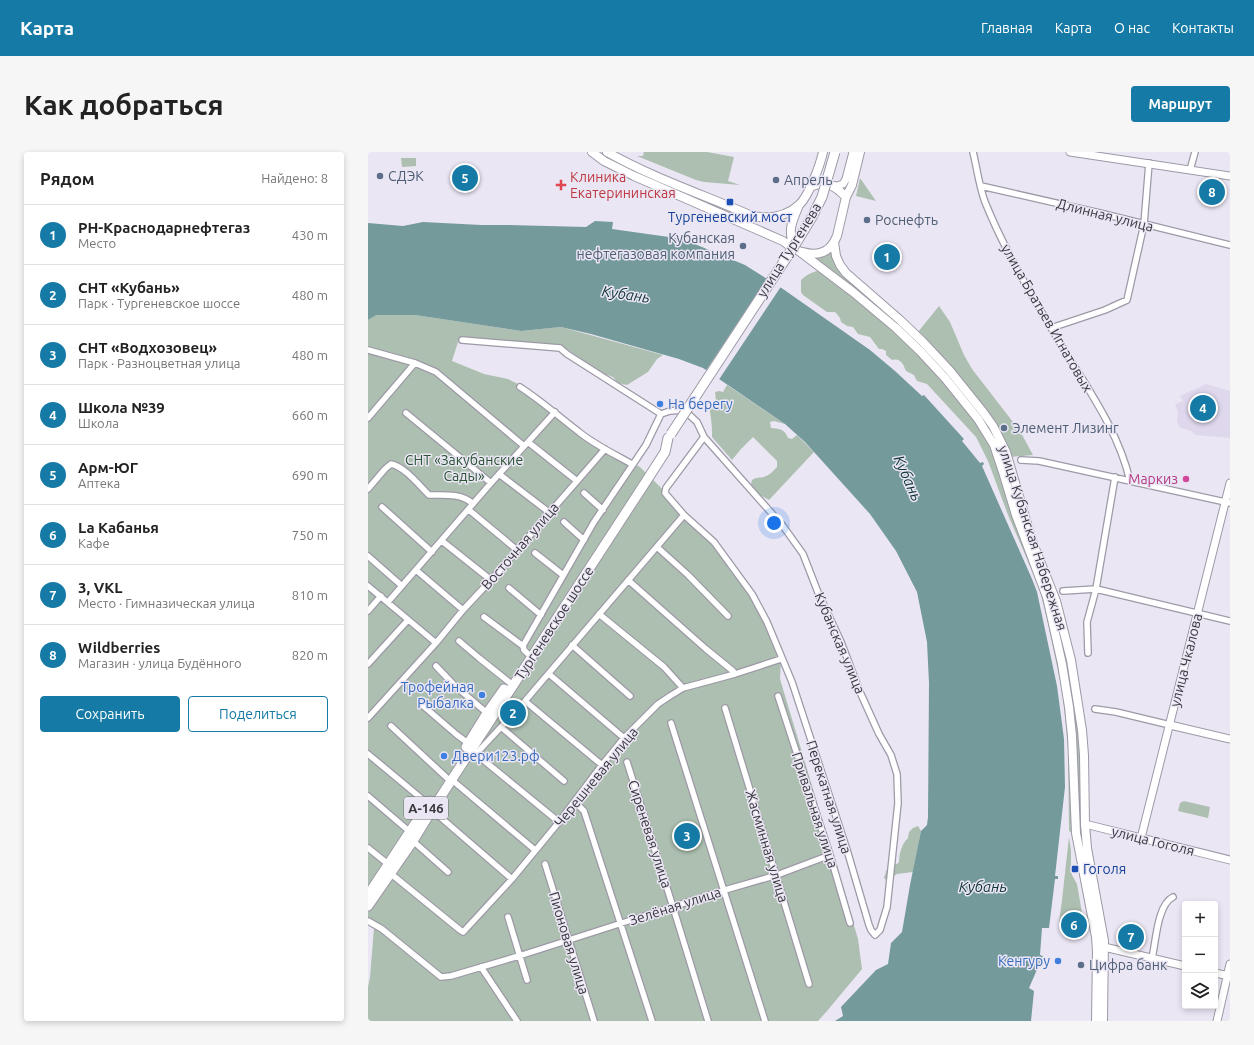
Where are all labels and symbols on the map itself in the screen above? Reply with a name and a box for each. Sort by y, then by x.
pin: 5 [452,163,478,193]
place label: СДЭК [388,168,424,184]
place label: Клиника Екатерининская [570,169,676,201]
marker: СДЭК [375,171,385,181]
place label: Апрель [784,172,833,188]
marker: Апрель [771,175,781,185]
pin: 8 [1199,177,1225,207]
marker: Клиника Екатерининская [555,179,567,191]
street label: Длинная улица [1055,195,1155,235]
marker: Тургеневский мост [725,197,735,207]
street label: улица Тургенева [754,200,824,300]
place label: Тургеневский мост [668,209,792,225]
place label: Роснефть [875,212,938,228]
marker: Роснефть [862,215,872,225]
place label: Кубанская нефтегазовая компания [577,230,735,262]
marker: Кубанская нефтегазовая компания [738,241,748,251]
street label: улица Братьев Игнатовых [998,241,1096,395]
pin: 1 [874,242,900,272]
water label: Кубань [601,282,651,306]
pin: 4 [1190,393,1216,423]
place label: На берегу [668,396,733,412]
marker: На берегу [655,399,665,409]
place label: Элемент Лизинг [1012,420,1119,436]
marker: Элемент Лизинг [999,423,1009,433]
street label: улица Кубанская Набережная [995,443,1071,633]
park label: СНТ «Закубанские Сады» [405,452,523,484]
water label: Кубань [890,452,926,504]
place label: Маркиз [1128,471,1178,487]
marker: Маркиз [1181,474,1191,484]
street label: Восточная улица [478,499,562,593]
your location [764,513,784,533]
street label: Тургеневское шоссе [511,563,597,683]
street label: Кубанская улица [811,590,869,696]
street label: улица Чкалова [1167,612,1205,708]
place label: Трофейная Рыбалка [401,679,474,711]
marker: Трофейная Рыбалка [477,690,487,700]
pin: 2 [500,698,526,728]
street label: Черешневая улица [551,724,641,830]
street label: Перекатная улица [803,738,855,856]
place label: Двери123.рф [452,748,540,764]
street label: Привальная улица [789,750,841,870]
marker: Двери123.рф [439,751,449,761]
street label: Сиреневая улица [625,778,675,890]
street label: Жасминная улица [742,788,792,904]
road number: А-146 [404,797,448,819]
pin: 3 [674,821,700,851]
street label: улица Гоголя [1110,823,1196,859]
place label: Гоголя [1083,861,1126,877]
marker: Гоголя [1070,864,1080,874]
water label: Кубань [959,878,1007,895]
street label: Зелёная улица [627,884,723,928]
street label: Пионовая улица [546,890,592,996]
pin: 6 [1061,910,1087,940]
pin: 7 [1118,922,1144,952]
place label: Кенгуру [998,953,1050,969]
marker: Кенгуру [1053,956,1063,966]
place label: Цифра банк [1089,957,1167,973]
marker: Цифра банк [1076,960,1086,970]

